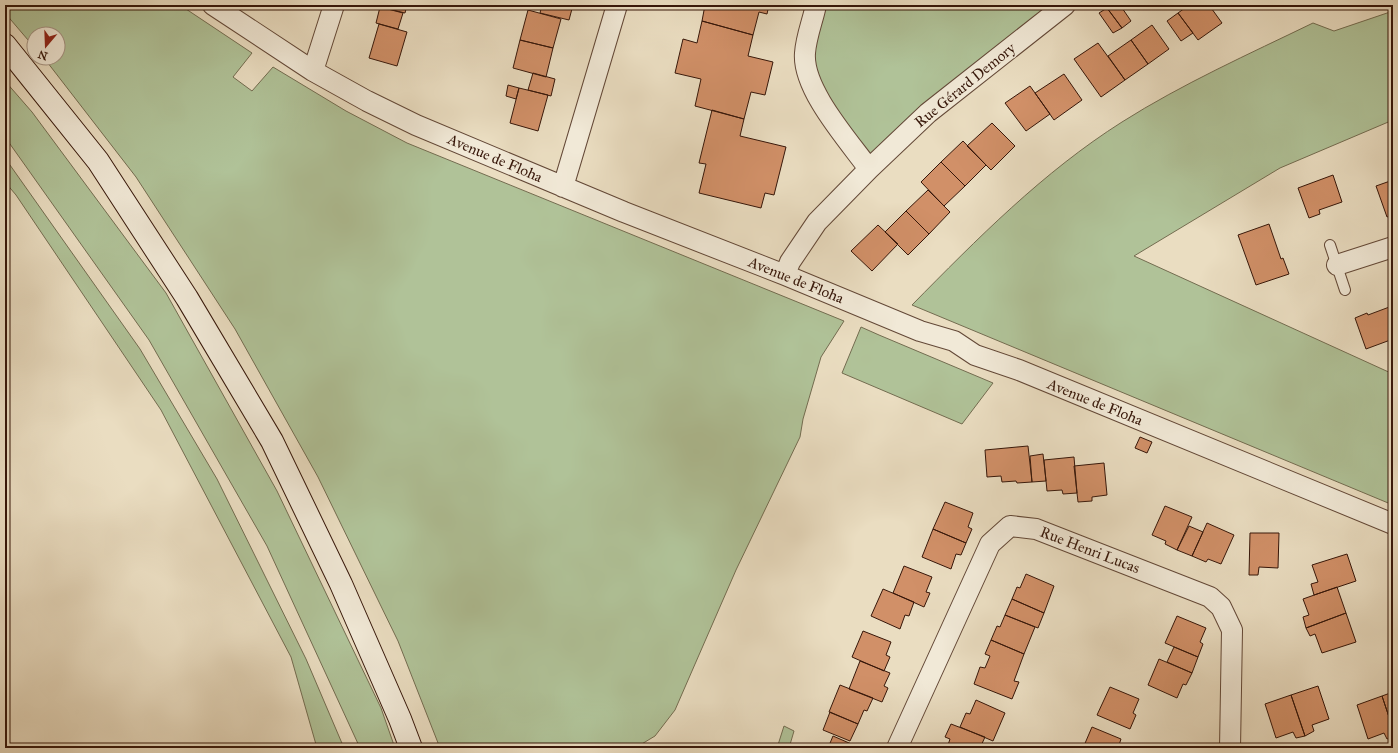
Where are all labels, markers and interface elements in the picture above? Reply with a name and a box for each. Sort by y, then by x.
north arrow [26,26,66,66]
street label: Rue Gérard Demory [911,38,1020,131]
text: N [36,47,49,63]
street label: Avenue de Floha [444,130,546,186]
street label: Avenue de Floha [745,252,847,308]
street label: Avenue de Floha [1044,374,1146,430]
street label: Rue Henri Lucas [1038,523,1142,577]

